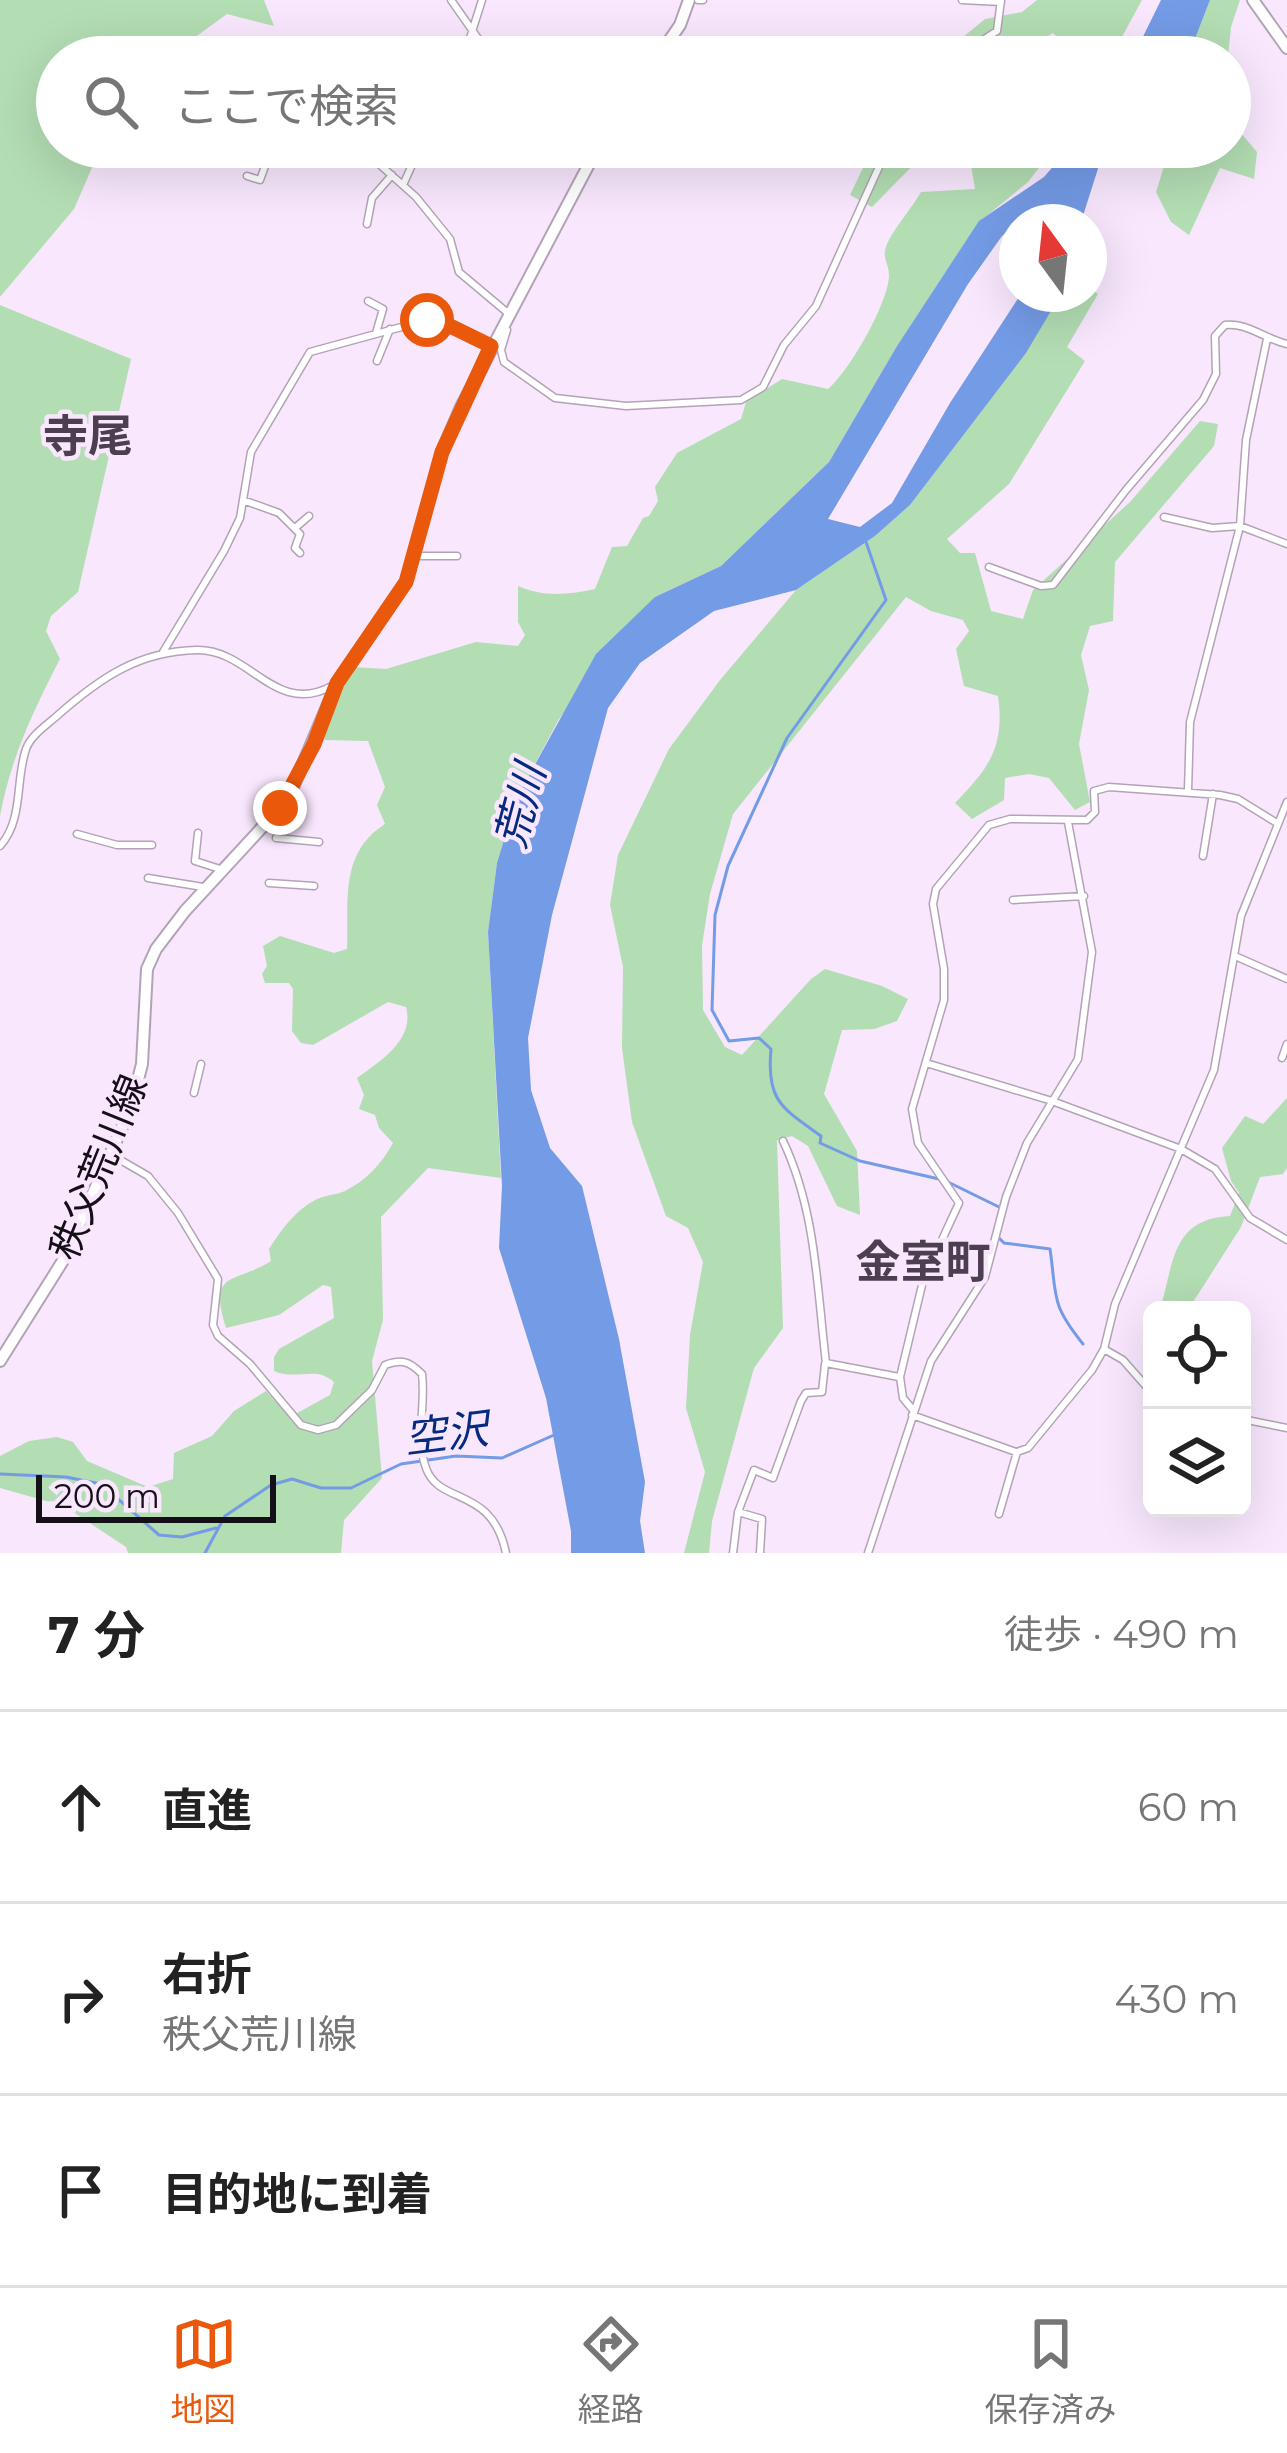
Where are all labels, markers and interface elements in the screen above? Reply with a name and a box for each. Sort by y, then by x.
search box [36,36,1251,168]
icon: search [78,69,144,135]
text: ここで検索 [174,78,399,133]
north arrow [999,204,1107,312]
route start [400,293,454,347]
district label: 寺尾 [43,408,133,463]
water label: 荒川 [484,755,557,853]
route end [253,781,307,835]
street label: 秩父荒川線 [39,1068,157,1266]
district label: 金室町 [855,1234,991,1289]
map controls [1143,1301,1251,1517]
button: locate [1143,1301,1251,1409]
water label: 空沢 [401,1401,496,1464]
button: layers [1143,1409,1251,1517]
scale bar [36,1469,276,1522]
text: 200 m [54,1476,160,1516]
text: 7 分 [48,1604,145,1666]
text: 徒歩 · 490 m [1004,1610,1239,1658]
icon: ahead [48,1774,114,1840]
text: 直進 [162,1782,252,1837]
text: 60 m [1138,1783,1239,1831]
text: 右折 [162,1946,252,2001]
icon: right [48,1966,114,2032]
text: 430 m [1114,1975,1239,2023]
text: 秩父荒川線 [162,2010,357,2058]
icon: arrive [48,2158,114,2224]
text: 目的地に到着 [162,2166,432,2221]
tab: 地図 [171,2311,237,2431]
tab: 経路 [578,2311,644,2431]
tab: 保存済み [985,2311,1117,2431]

